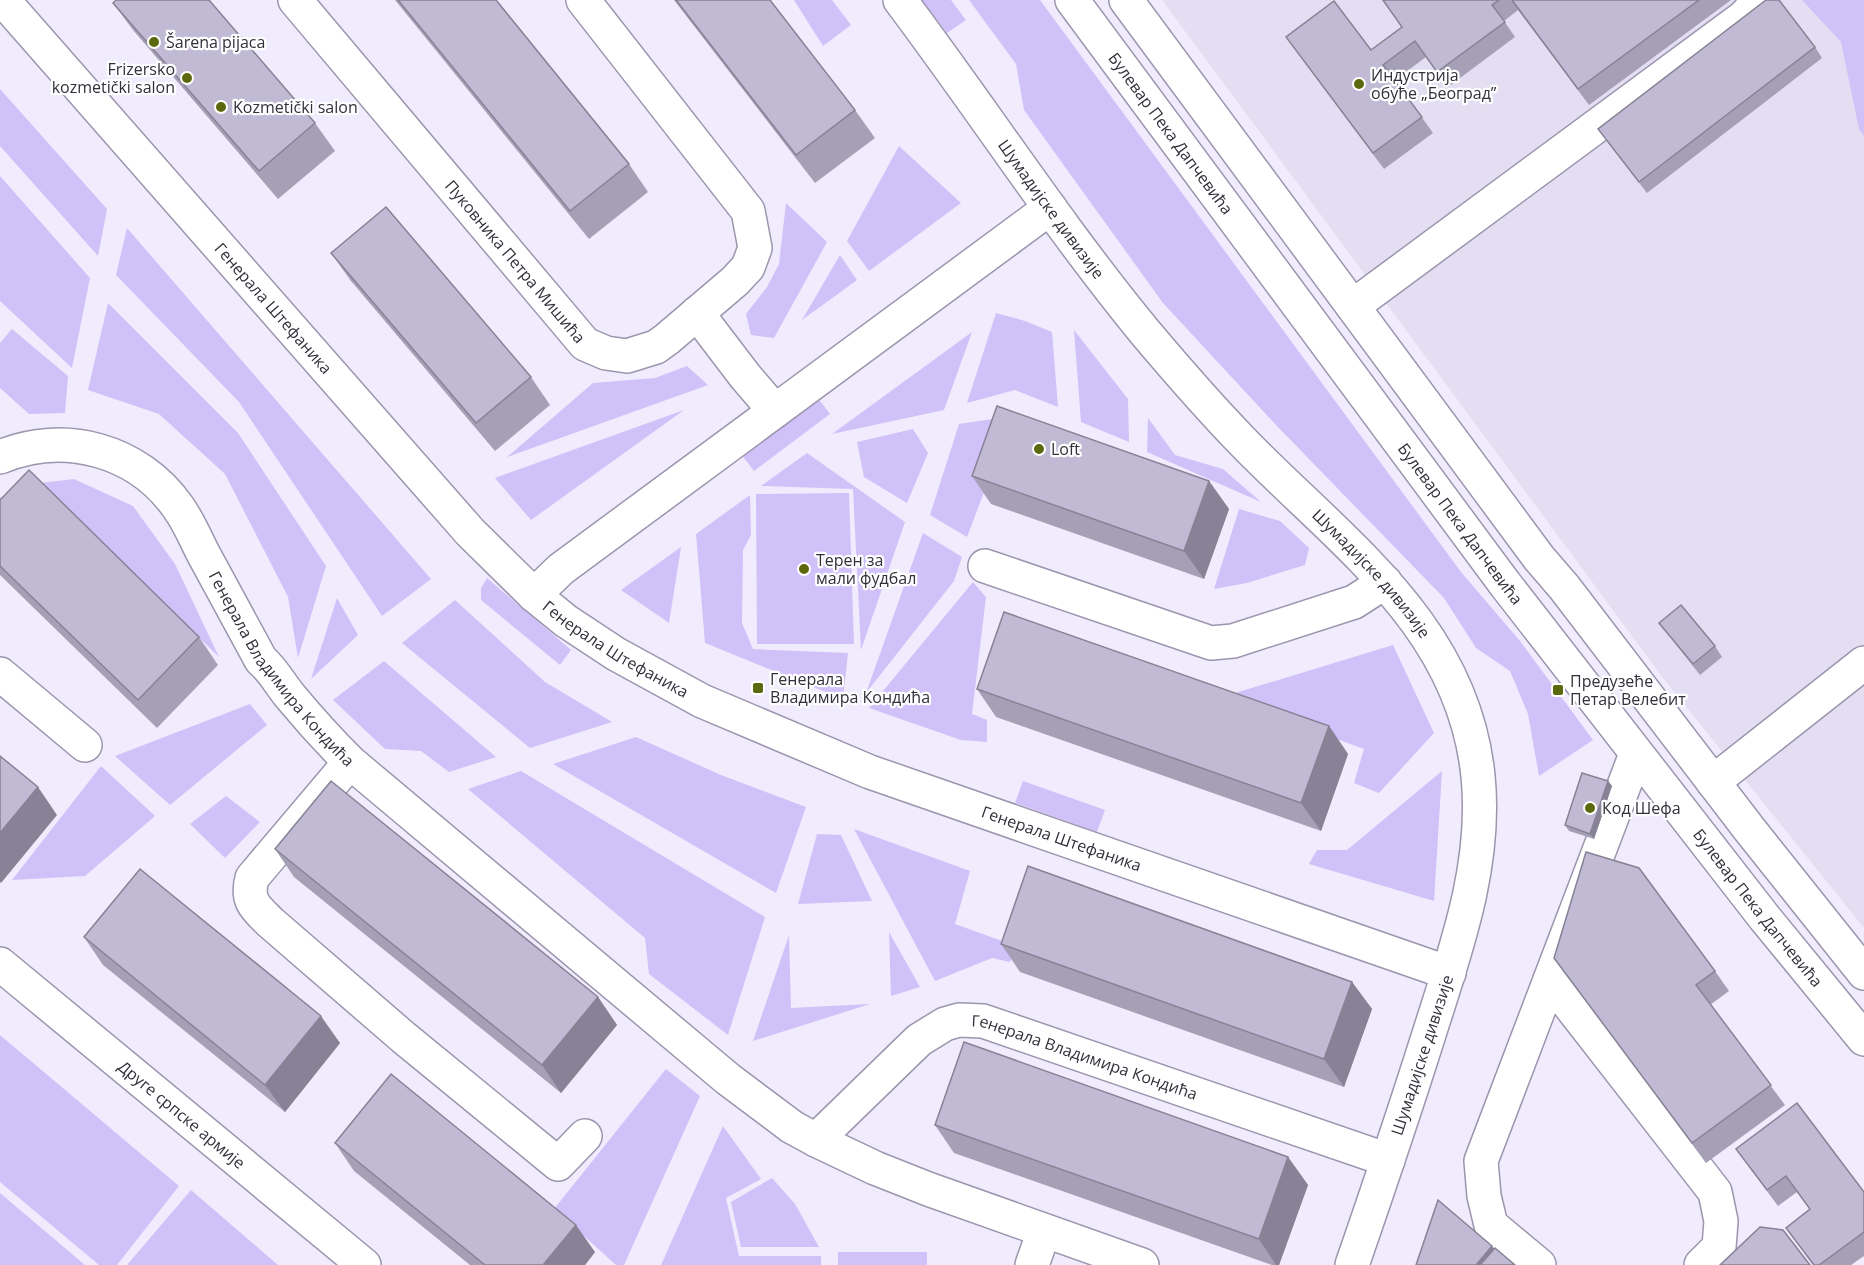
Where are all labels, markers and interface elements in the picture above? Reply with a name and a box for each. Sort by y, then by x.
place label: Šarena pijaca [166,31,265,53]
marker: Šarena pijaca [147,35,161,49]
street label: Булевар Пека Дапчевића [1104,48,1238,219]
place label: Frizersko kozmetički salon [52,58,175,98]
place label: Индустрија обуће „Београд” [1371,64,1497,104]
marker: Frizersko kozmetički salon [180,71,194,85]
marker: Индустрија обуће „Београд” [1352,77,1366,91]
place label: Kozmetički salon [233,96,358,118]
marker: Kozmetički salon [214,100,228,114]
street label: Шумадијске дивизије [993,135,1110,283]
street label: Пуковника Петра Мишића [440,175,591,348]
street label: Генерала Штефаника [210,238,337,379]
place label: Loft [1051,438,1080,460]
street label: Булевар Пека Дапчевића [1393,438,1528,609]
marker: Loft [1032,442,1046,456]
street label: Шумадијске дивизије [1307,504,1436,642]
place label: Терен за мали фудбал [816,549,916,589]
marker: Терен за мали фудбал [797,562,811,576]
street label: Генерала Владимира Кондића [204,567,359,771]
street label: Генерала Штефаника [538,595,693,703]
place label: Генерала Владимира Кондића [770,668,930,708]
place label: Предузеће Петар Велебит [1570,670,1686,710]
marker: Генерала Владимира Кондића [751,681,765,695]
marker: Предузеће Петар Велебит [1551,683,1565,697]
place label: Код Шефа [1602,797,1681,819]
street label: Генерала Штефаника [979,801,1145,876]
marker: Код Шефа [1583,801,1597,815]
street label: Булевар Пека Дапчевића [1688,824,1828,992]
street label: Шумадијске дивизије [1386,972,1458,1138]
street label: Генерала Владимира Кондића [971,1010,1200,1105]
street label: Друге српске армије [114,1055,250,1174]

